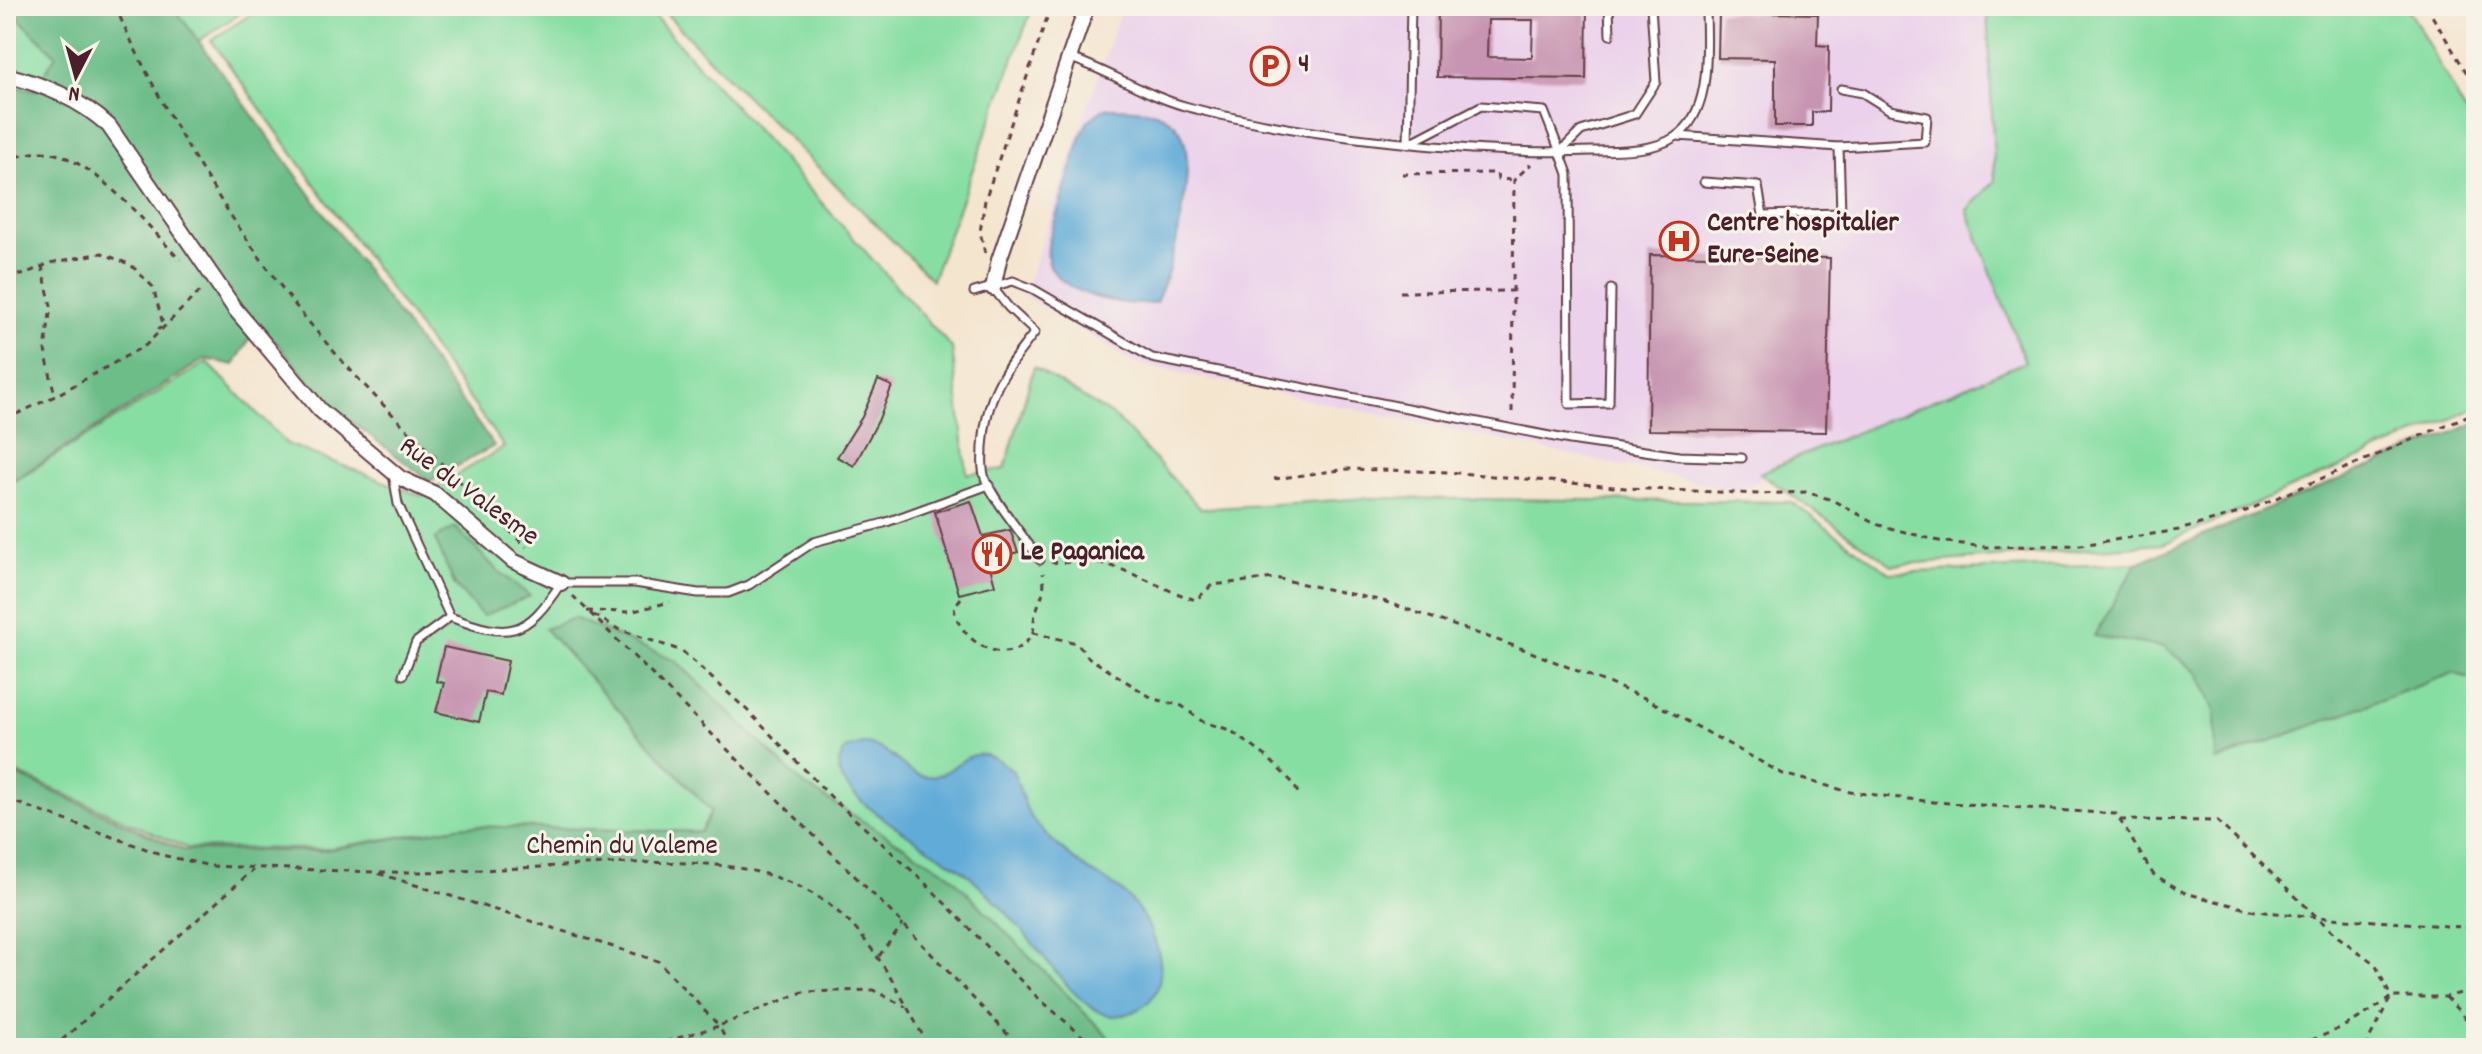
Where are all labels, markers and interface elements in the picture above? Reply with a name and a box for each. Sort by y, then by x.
north arrow [36,36,116,116]
parking icon: 4 [1249,45,1291,87]
place label: 4 [1298,46,1310,86]
text: N [67,76,81,108]
place label: Centre hospitalier Eure-Seine [1707,205,1899,277]
hospital icon: Centre hospitalier Eure-Seine [1658,220,1700,262]
street label: Rue du Valesme [390,428,546,558]
restaurant icon: Le Paganica [971,533,1013,575]
place label: Le Paganica [1020,534,1145,574]
street label: Chemin du Valeme [526,828,718,868]

